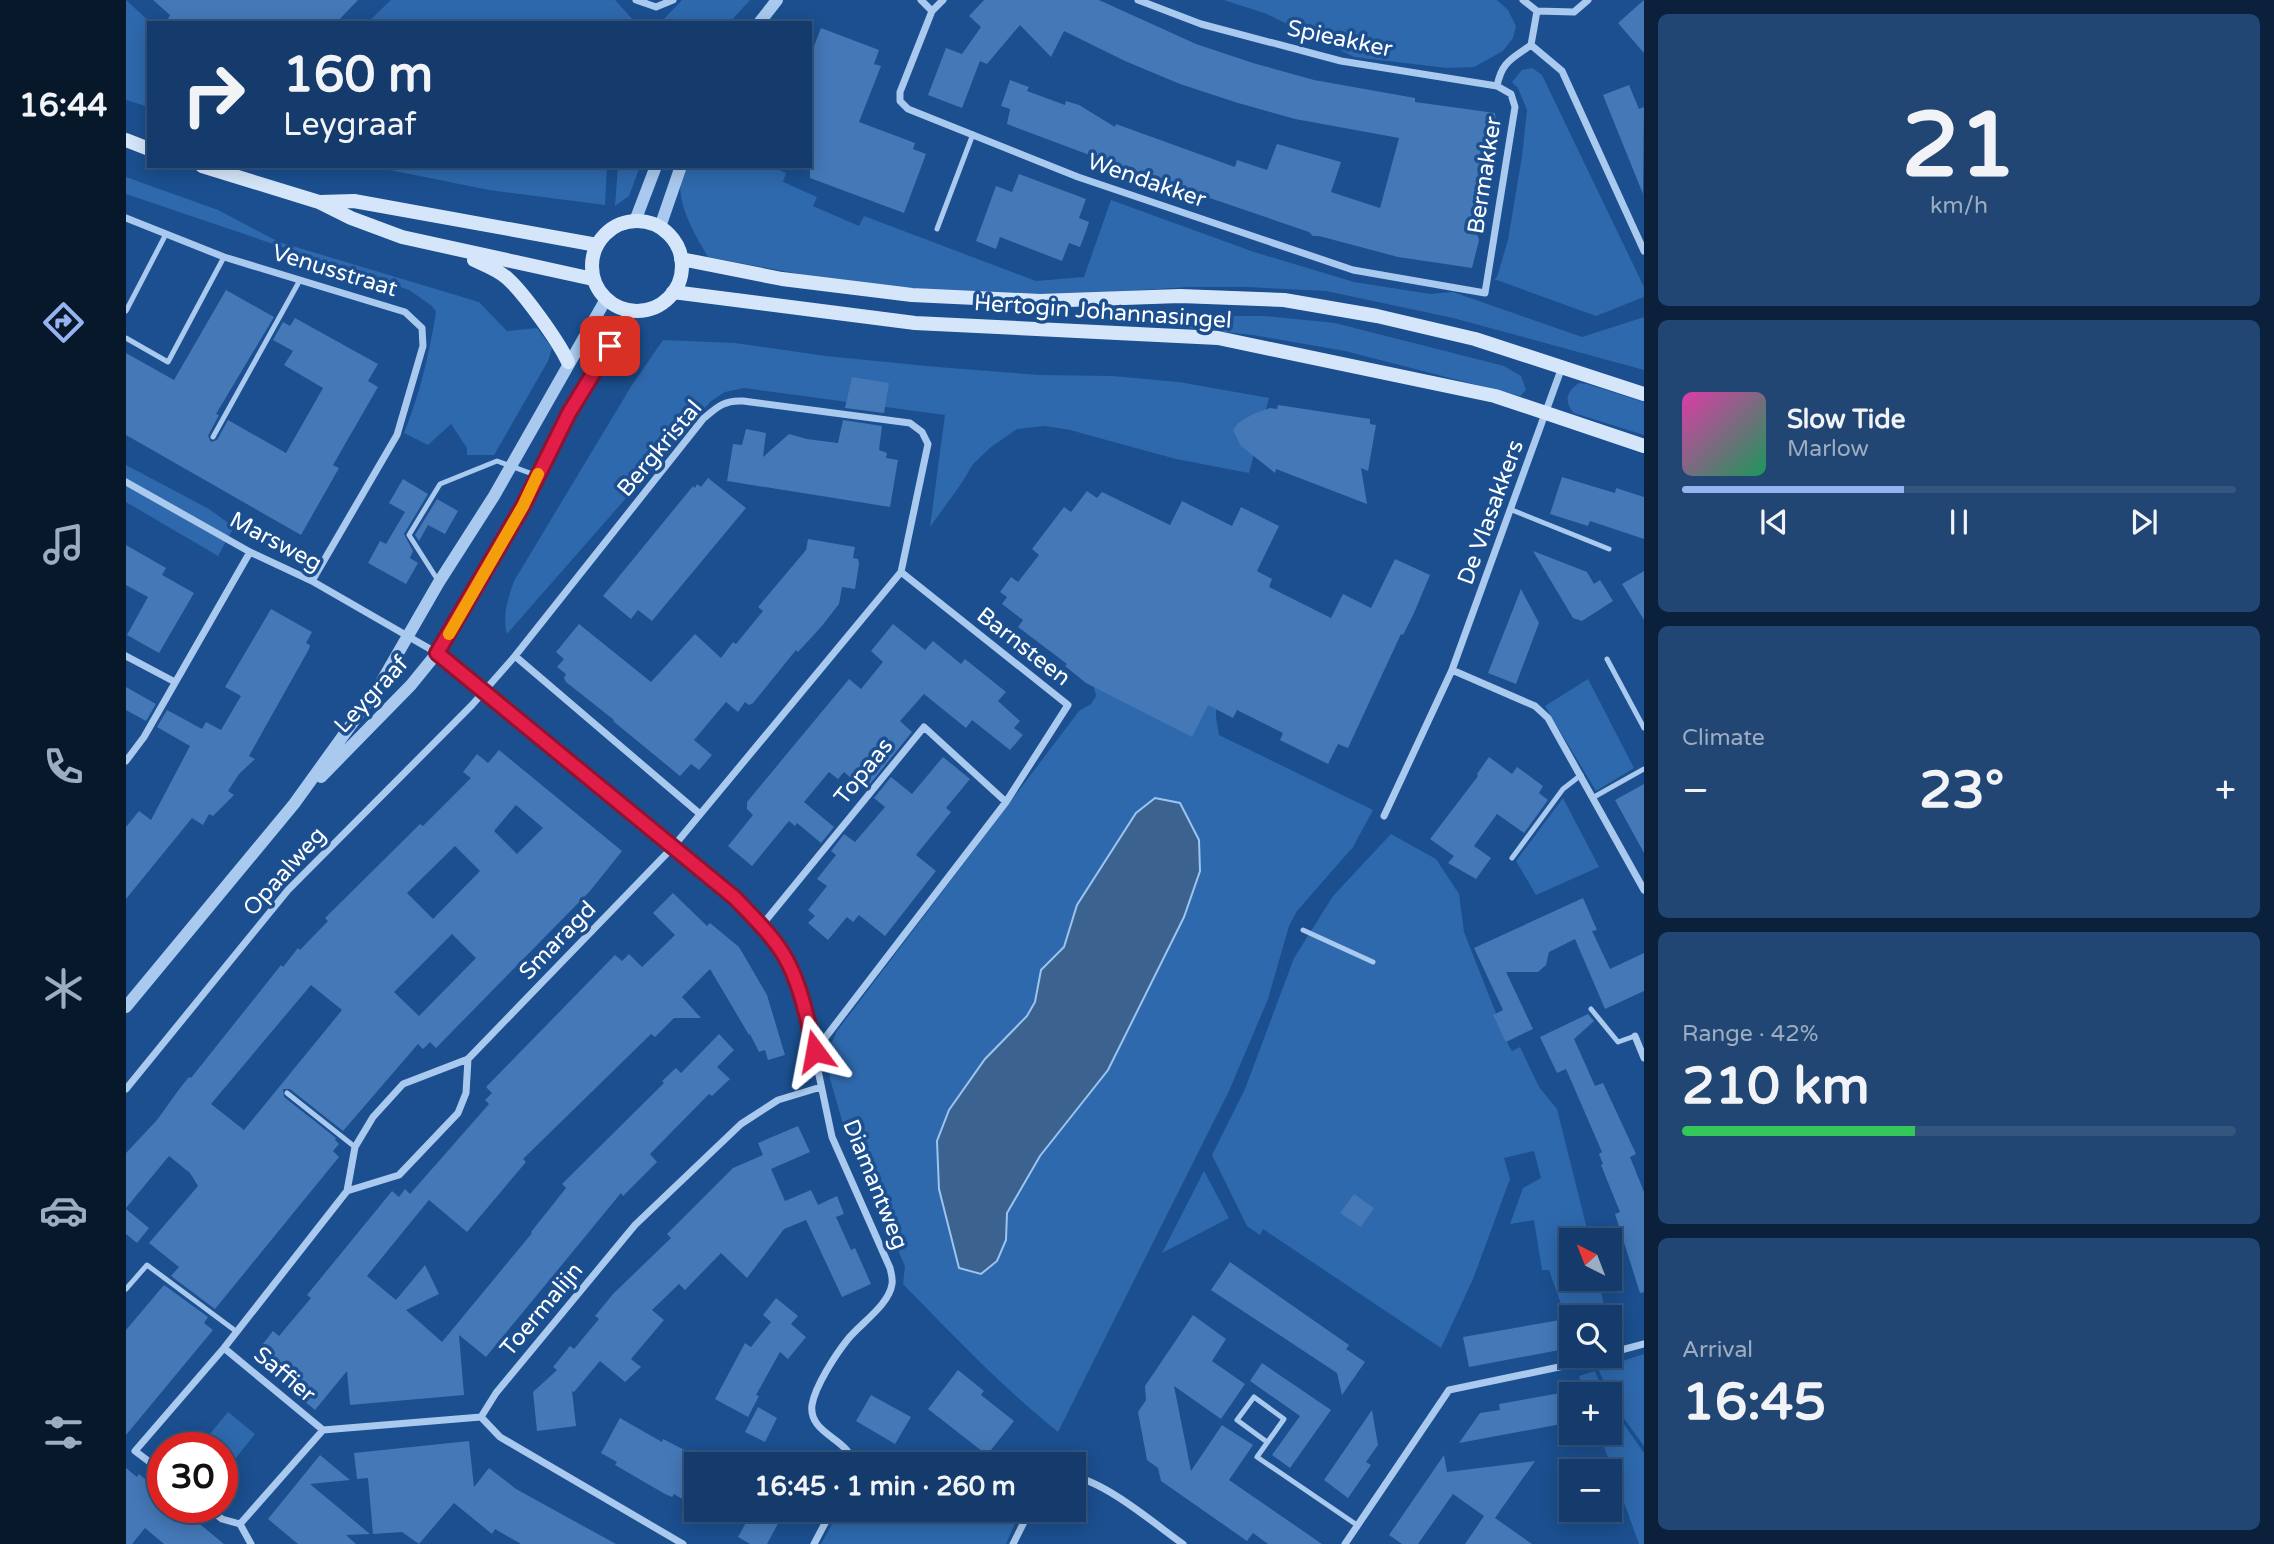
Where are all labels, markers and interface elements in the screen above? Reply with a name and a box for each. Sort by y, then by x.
street label: Spieakker [1285,14,1395,64]
text: 160 m [283,46,433,105]
icon: right [168,49,259,140]
text: 16:44 [19,87,107,125]
text: 21 [1902,91,2016,201]
text: Leygraaf [283,106,417,144]
street label: Bermakker [1462,114,1508,236]
street label: Wendakker [1084,148,1210,214]
text: km/h [1930,192,1988,220]
street label: Venusstraat [269,239,401,303]
street label: Hertogin Johannasingel [973,289,1233,335]
icon: directions [39,298,88,347]
pin [580,316,640,376]
icon: arrive [591,327,629,365]
street label: Bergkristal [611,395,708,503]
text: Slow Tide [1787,404,1905,435]
text: Marlow [1787,435,1869,463]
street label: De Vlasakkers [1452,436,1530,589]
icon: previous [1755,503,1793,541]
icon: pause [1940,503,1978,541]
icon: next [2125,503,2163,541]
street label: Marsweg [225,506,326,578]
icon: music [39,520,88,569]
street label: Barnsteen [971,601,1076,692]
street label: Leygraaf [329,650,415,739]
text: Climate [1682,724,1765,752]
street label: Topaas [828,733,899,811]
icon: phone [39,742,88,791]
text: 23° [1919,759,2004,822]
text: − [1682,768,1709,814]
text: + [2215,768,2236,814]
street label: Opaalweg [237,821,332,922]
street label: Smaragd [513,895,602,986]
icon: climate [39,964,88,1013]
position arrow [778,1014,852,1088]
text: Range · 42% [1682,1020,1818,1048]
text: 210 km [1682,1055,1870,1118]
street label: Diamantweg [836,1115,914,1253]
icon: car [39,1186,88,1235]
north arrow [1559,1228,1622,1292]
map controls [1559,1228,1622,1522]
street label: Toermalijn [494,1257,589,1362]
button: search [1559,1305,1622,1368]
text: Arrival [1682,1336,1753,1364]
street label: Saffier [248,1341,321,1409]
text: 16:45 [1682,1371,1826,1434]
button: + [1559,1382,1622,1445]
icon: filters [39,1408,88,1457]
speed limit sign: 30 [147,1432,238,1523]
button: − [1559,1459,1622,1522]
text: 16:45 · 1 min · 260 m [754,1471,1016,1502]

